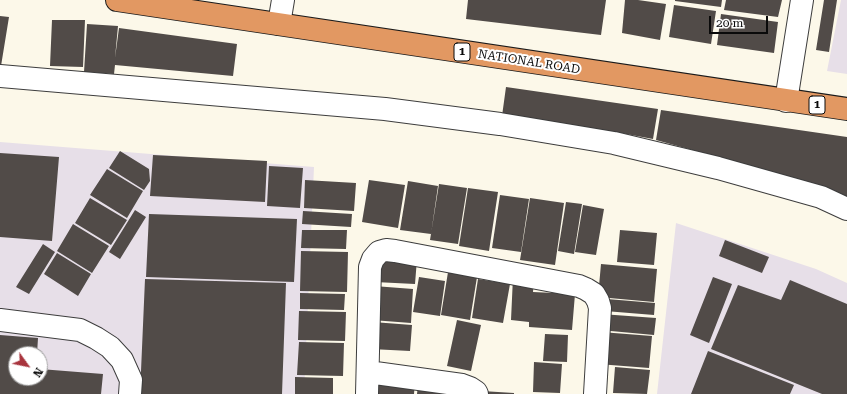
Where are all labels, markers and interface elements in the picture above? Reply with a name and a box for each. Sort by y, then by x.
scale bar [711,8,770,34]
text: 20 m [716,16,743,30]
road number: 1 [454,43,470,61]
street label: NATIONAL ROAD [477,47,581,77]
road number: 1 [809,96,825,114]
north arrow [8,346,48,386]
text: N [30,365,45,379]

